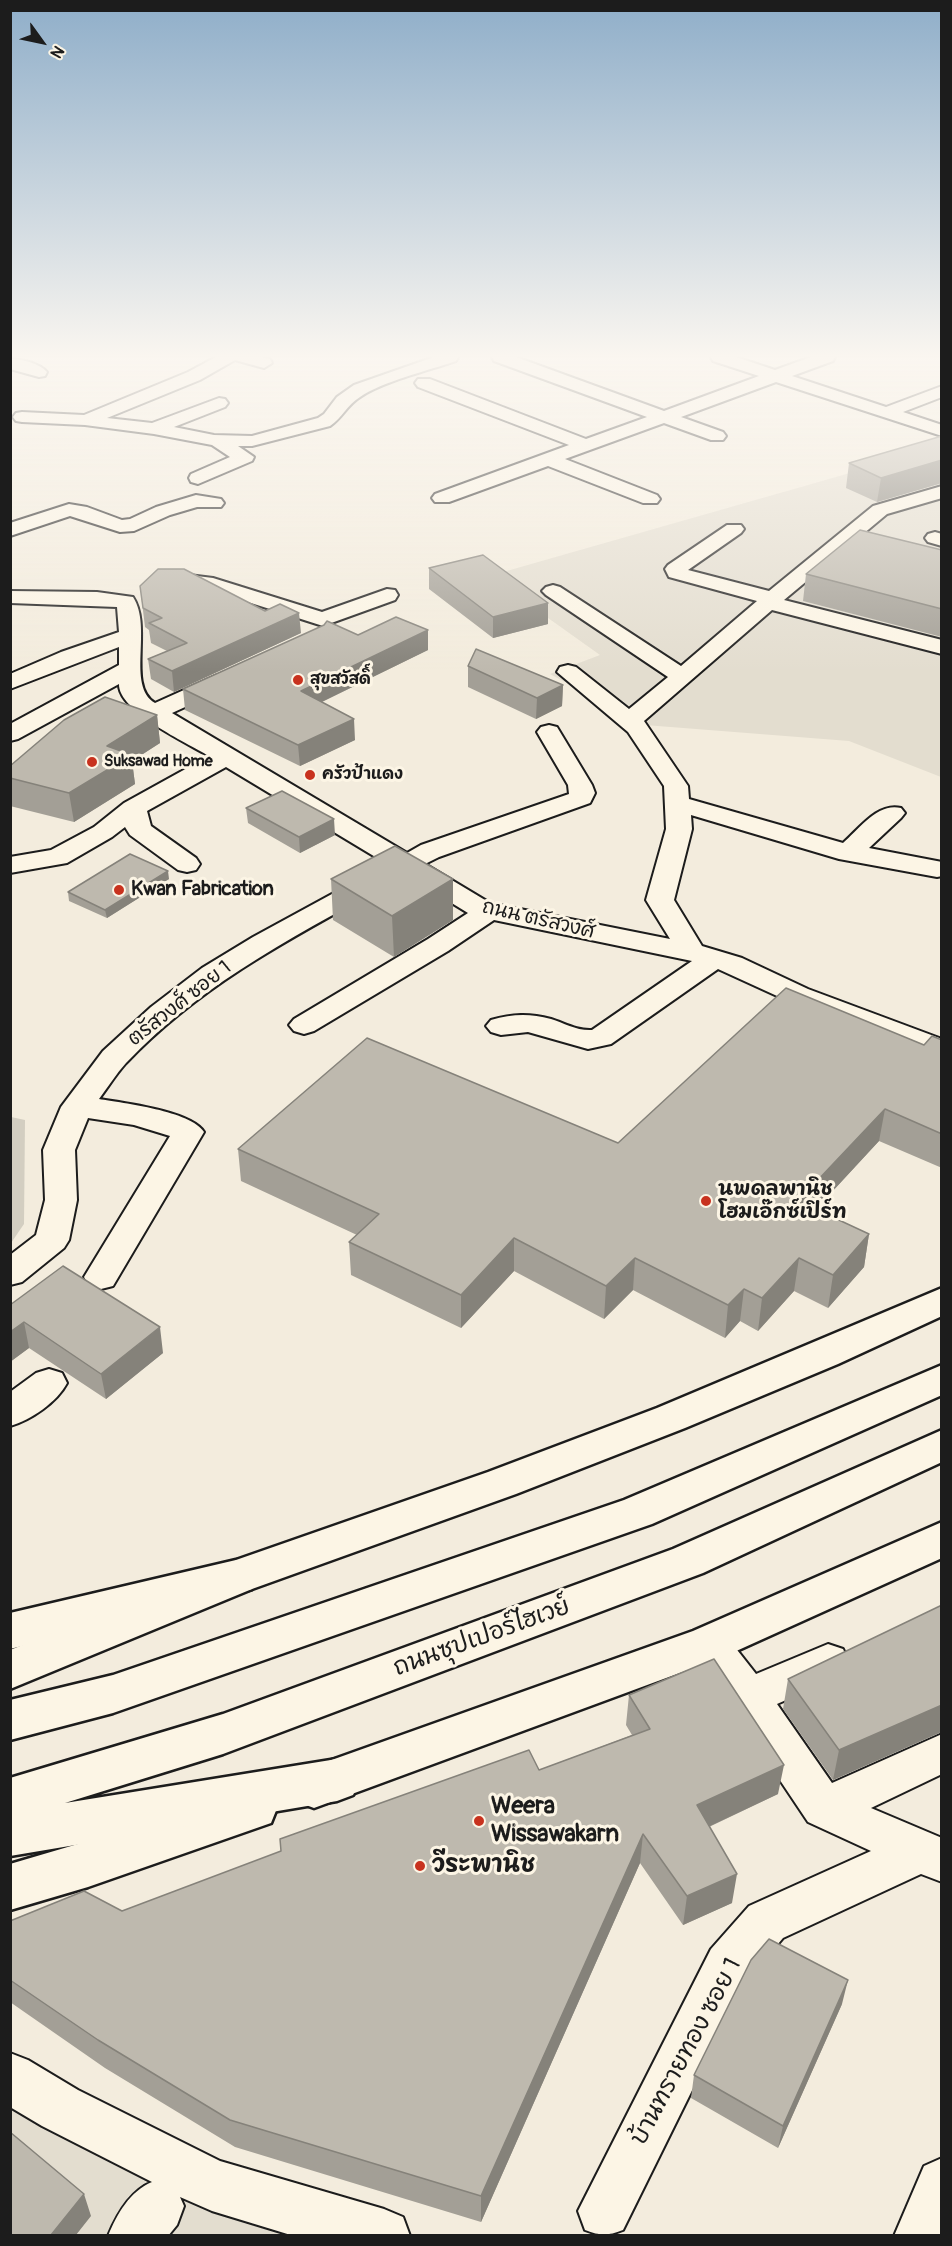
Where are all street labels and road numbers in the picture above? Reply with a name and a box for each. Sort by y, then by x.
street label: ถนน ตรัสวงศ์ [480,895,596,945]
street label: ตรัสวงศ์ ซอย 1 [124,956,236,1052]
street label: ถนนซุปเปอร์ไฮเวย์ [390,1593,574,1683]
street label: บ้านทรายทอง ซอย 1 [626,1954,748,2150]

